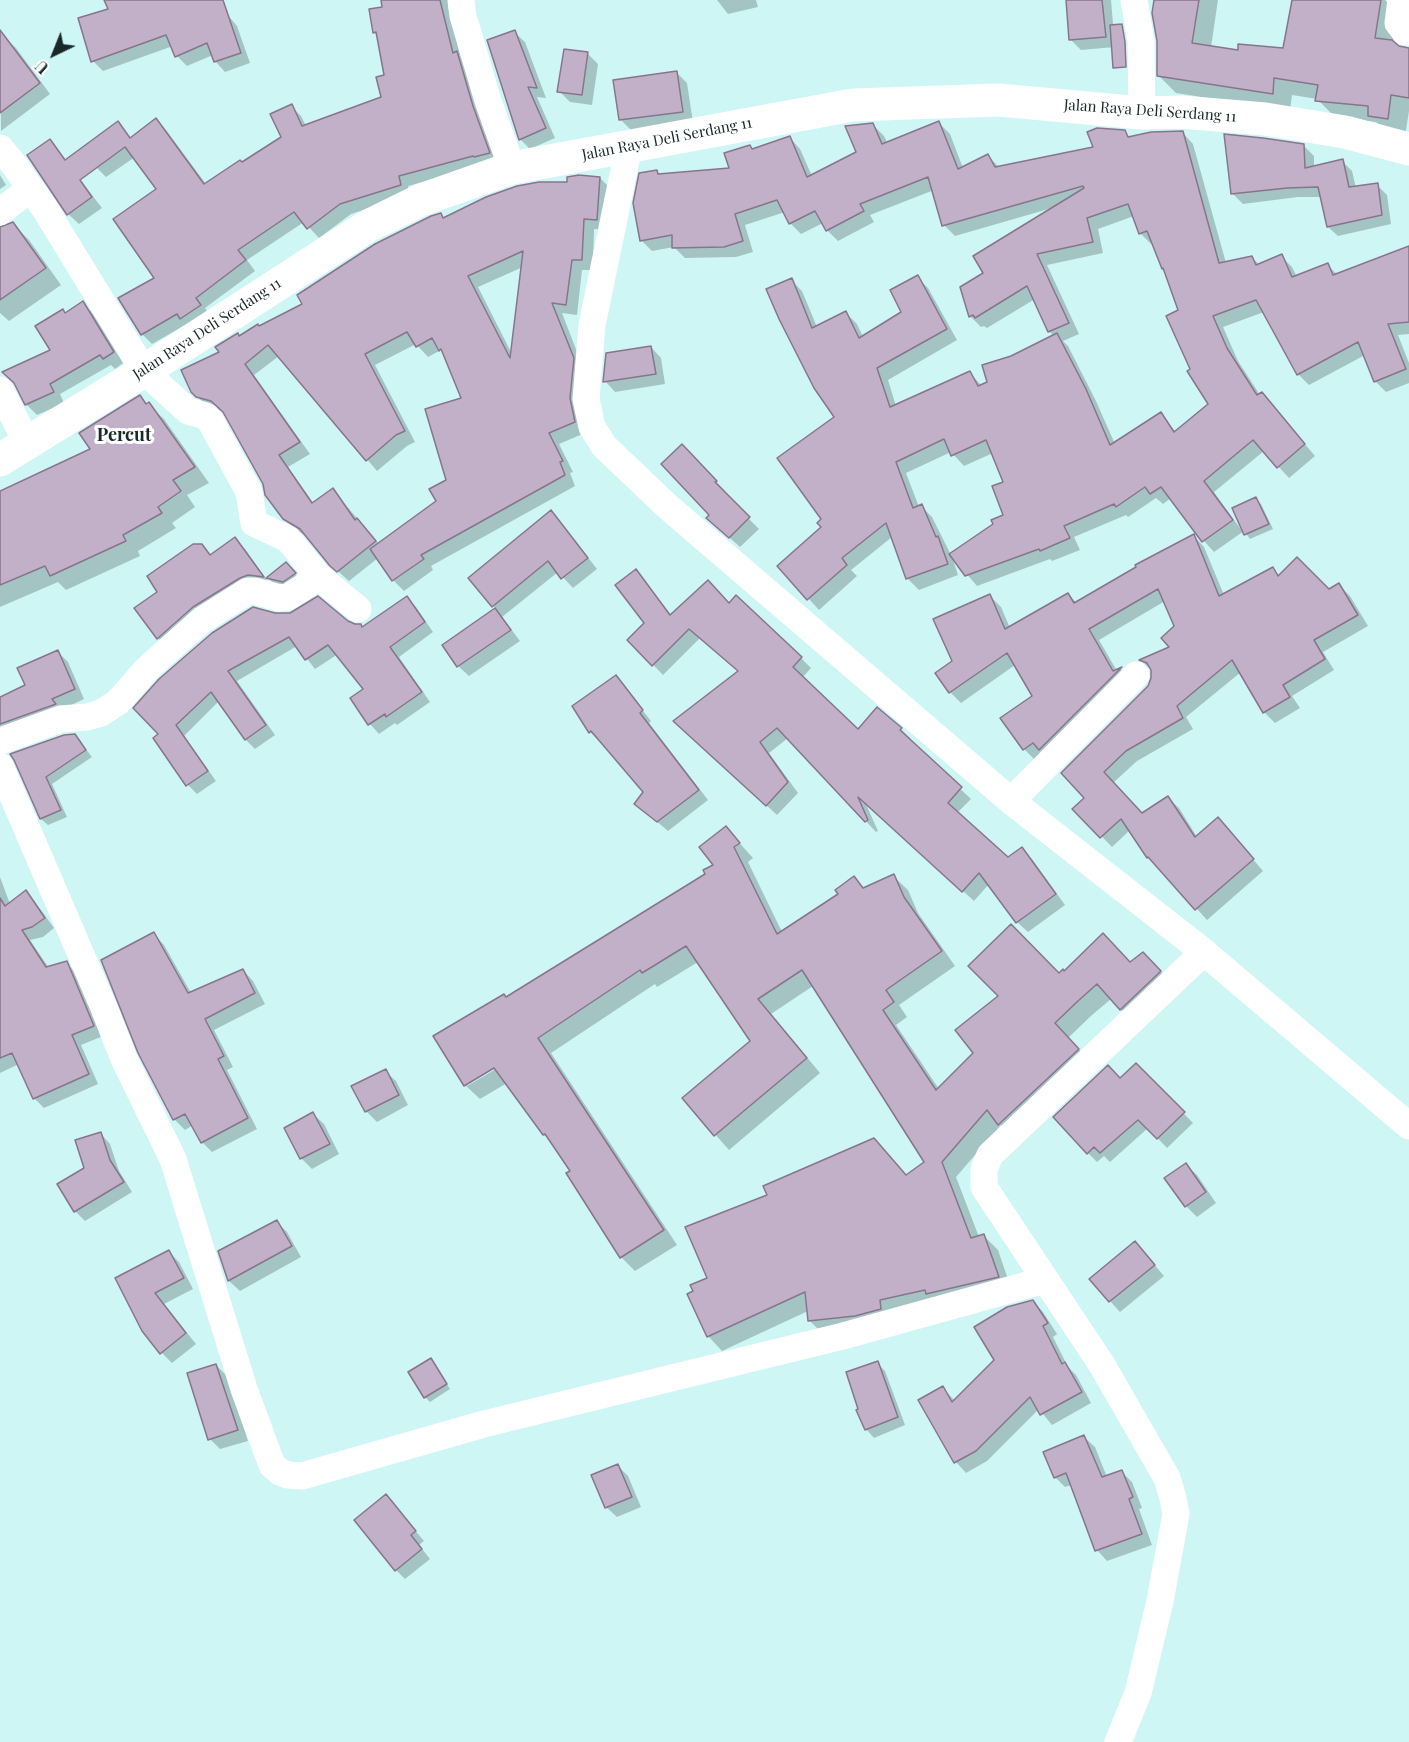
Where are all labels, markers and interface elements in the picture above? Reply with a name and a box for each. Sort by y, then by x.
north arrow [24,24,84,84]
text: U [30,56,53,79]
street label: Jalan Raya Deli Serdang 11 [1063,96,1237,126]
street label: Jalan Raya Deli Serdang 11 [580,114,754,164]
street label: Jalan Raya Deli Serdang 11 [130,274,284,384]
district label: Percut [97,424,151,446]

